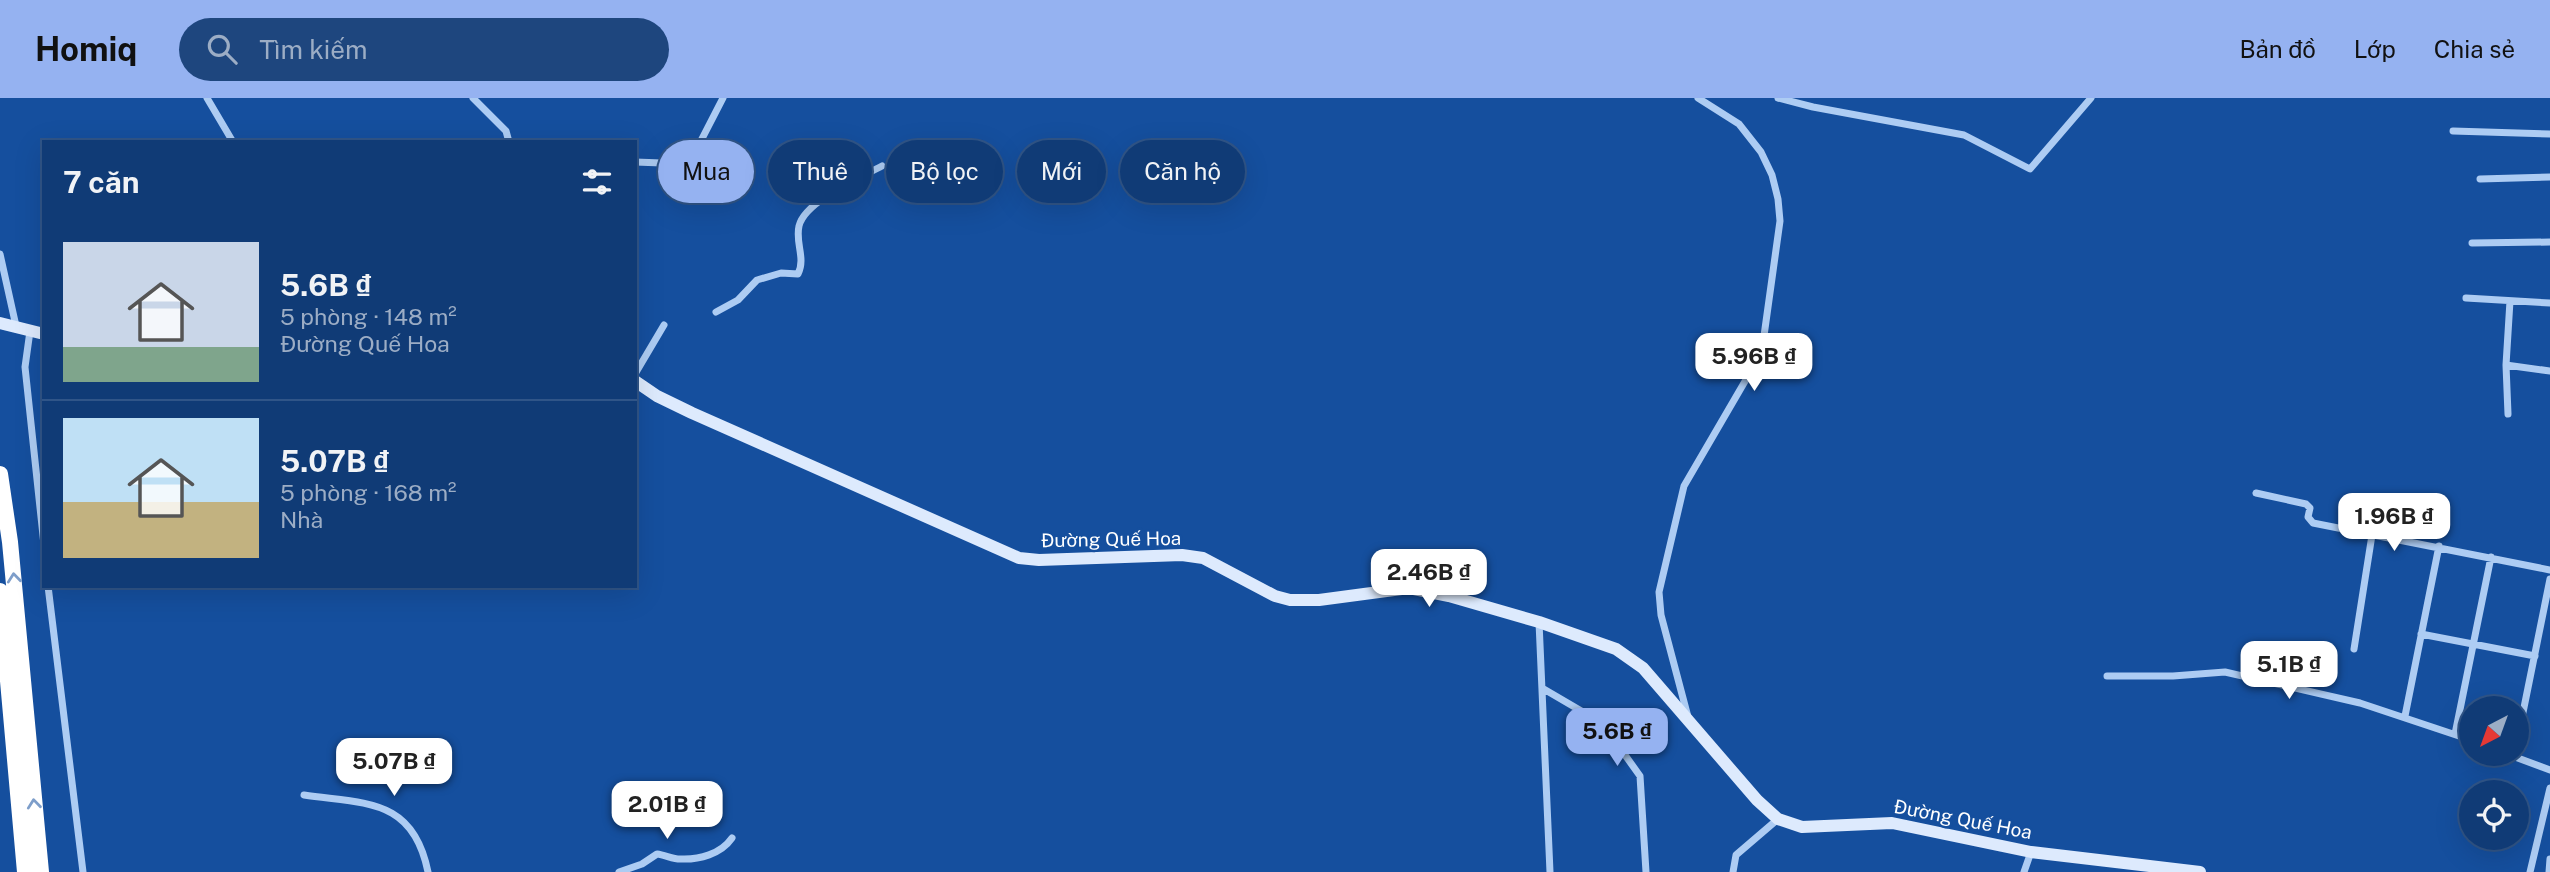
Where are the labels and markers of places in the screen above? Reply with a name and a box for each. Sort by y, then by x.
pin: 5.96B ₫ [1689,334,1819,393]
pin: 1.96B ₫ [2329,494,2459,553]
pin: 2.46B ₫ [1364,550,1494,609]
pin: 5.1B ₫ [2232,642,2346,701]
pin: 5.6B ₫ [1560,708,1674,768]
pin: 5.07B ₫ [329,738,459,798]
pin: 2.01B ₫ [602,782,732,841]

